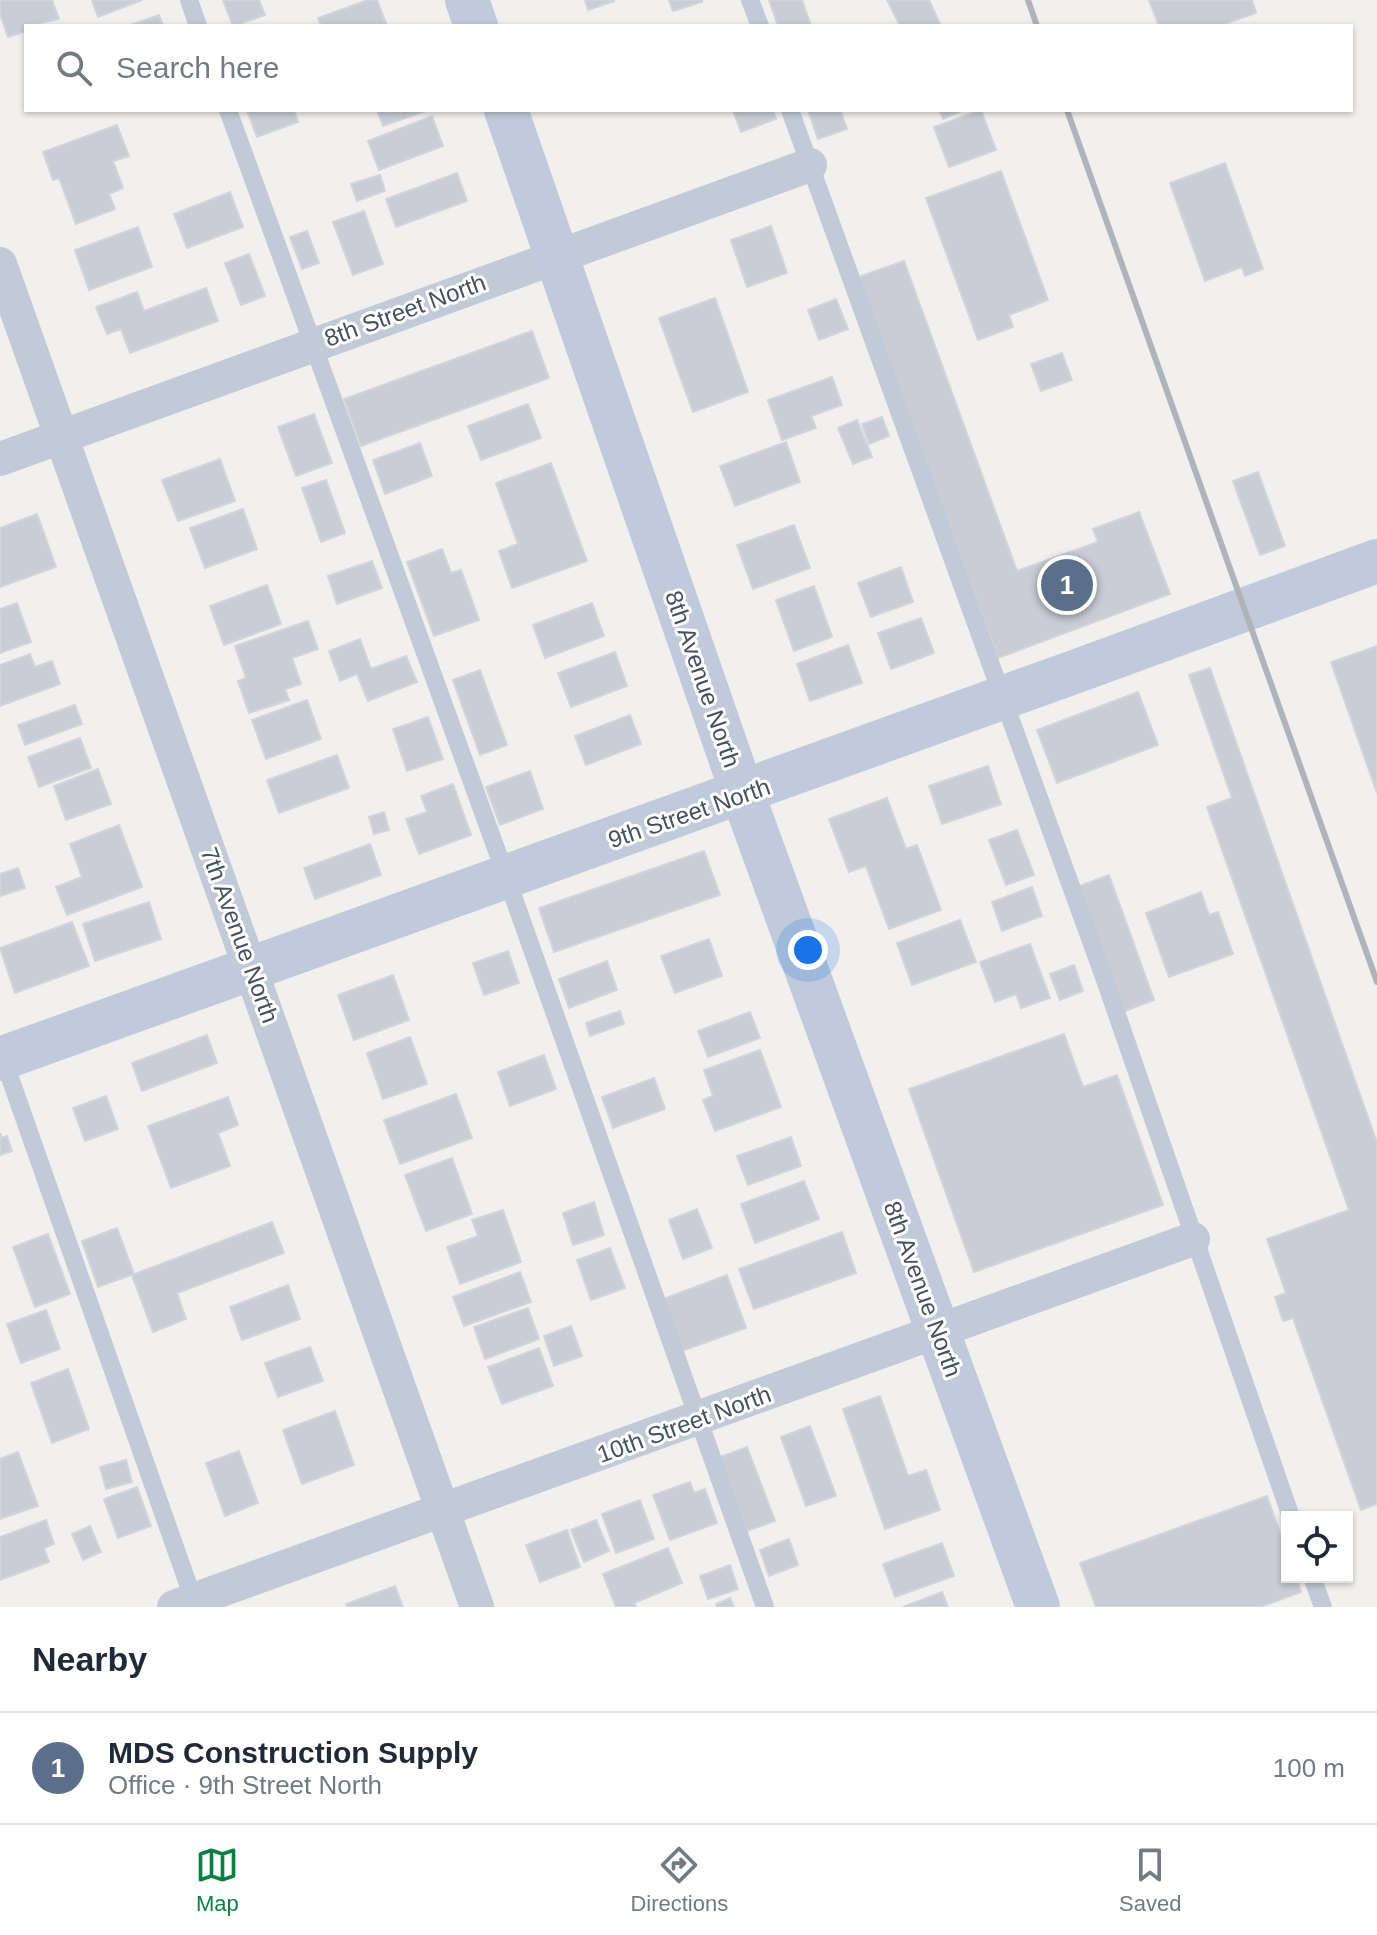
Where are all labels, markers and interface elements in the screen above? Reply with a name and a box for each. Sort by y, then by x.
search box [24,24,1353,112]
icon: search [52,46,96,90]
text: Search here [116,51,279,84]
street label: 8th Street North [321,268,489,352]
pin: 1 [1041,555,1093,615]
street label: 8th Avenue North [660,587,746,771]
street label: 9th Street North [605,773,773,853]
street label: 7th Avenue North [196,843,284,1027]
your location [788,930,828,970]
street label: 8th Avenue North [879,1197,967,1381]
street label: 10th Street North [594,1380,774,1468]
map controls [1281,1511,1353,1583]
button: locate [1281,1511,1353,1583]
text: Nearby [32,1640,147,1678]
text: MDS Construction Supply [108,1736,478,1769]
text: 1 [51,1753,65,1783]
text: 100 m [1273,1753,1345,1783]
text: Office · 9th Street North [108,1770,382,1800]
tab: Map [195,1843,239,1917]
tab: Directions [630,1843,728,1917]
tab: Saved [1119,1843,1182,1917]

